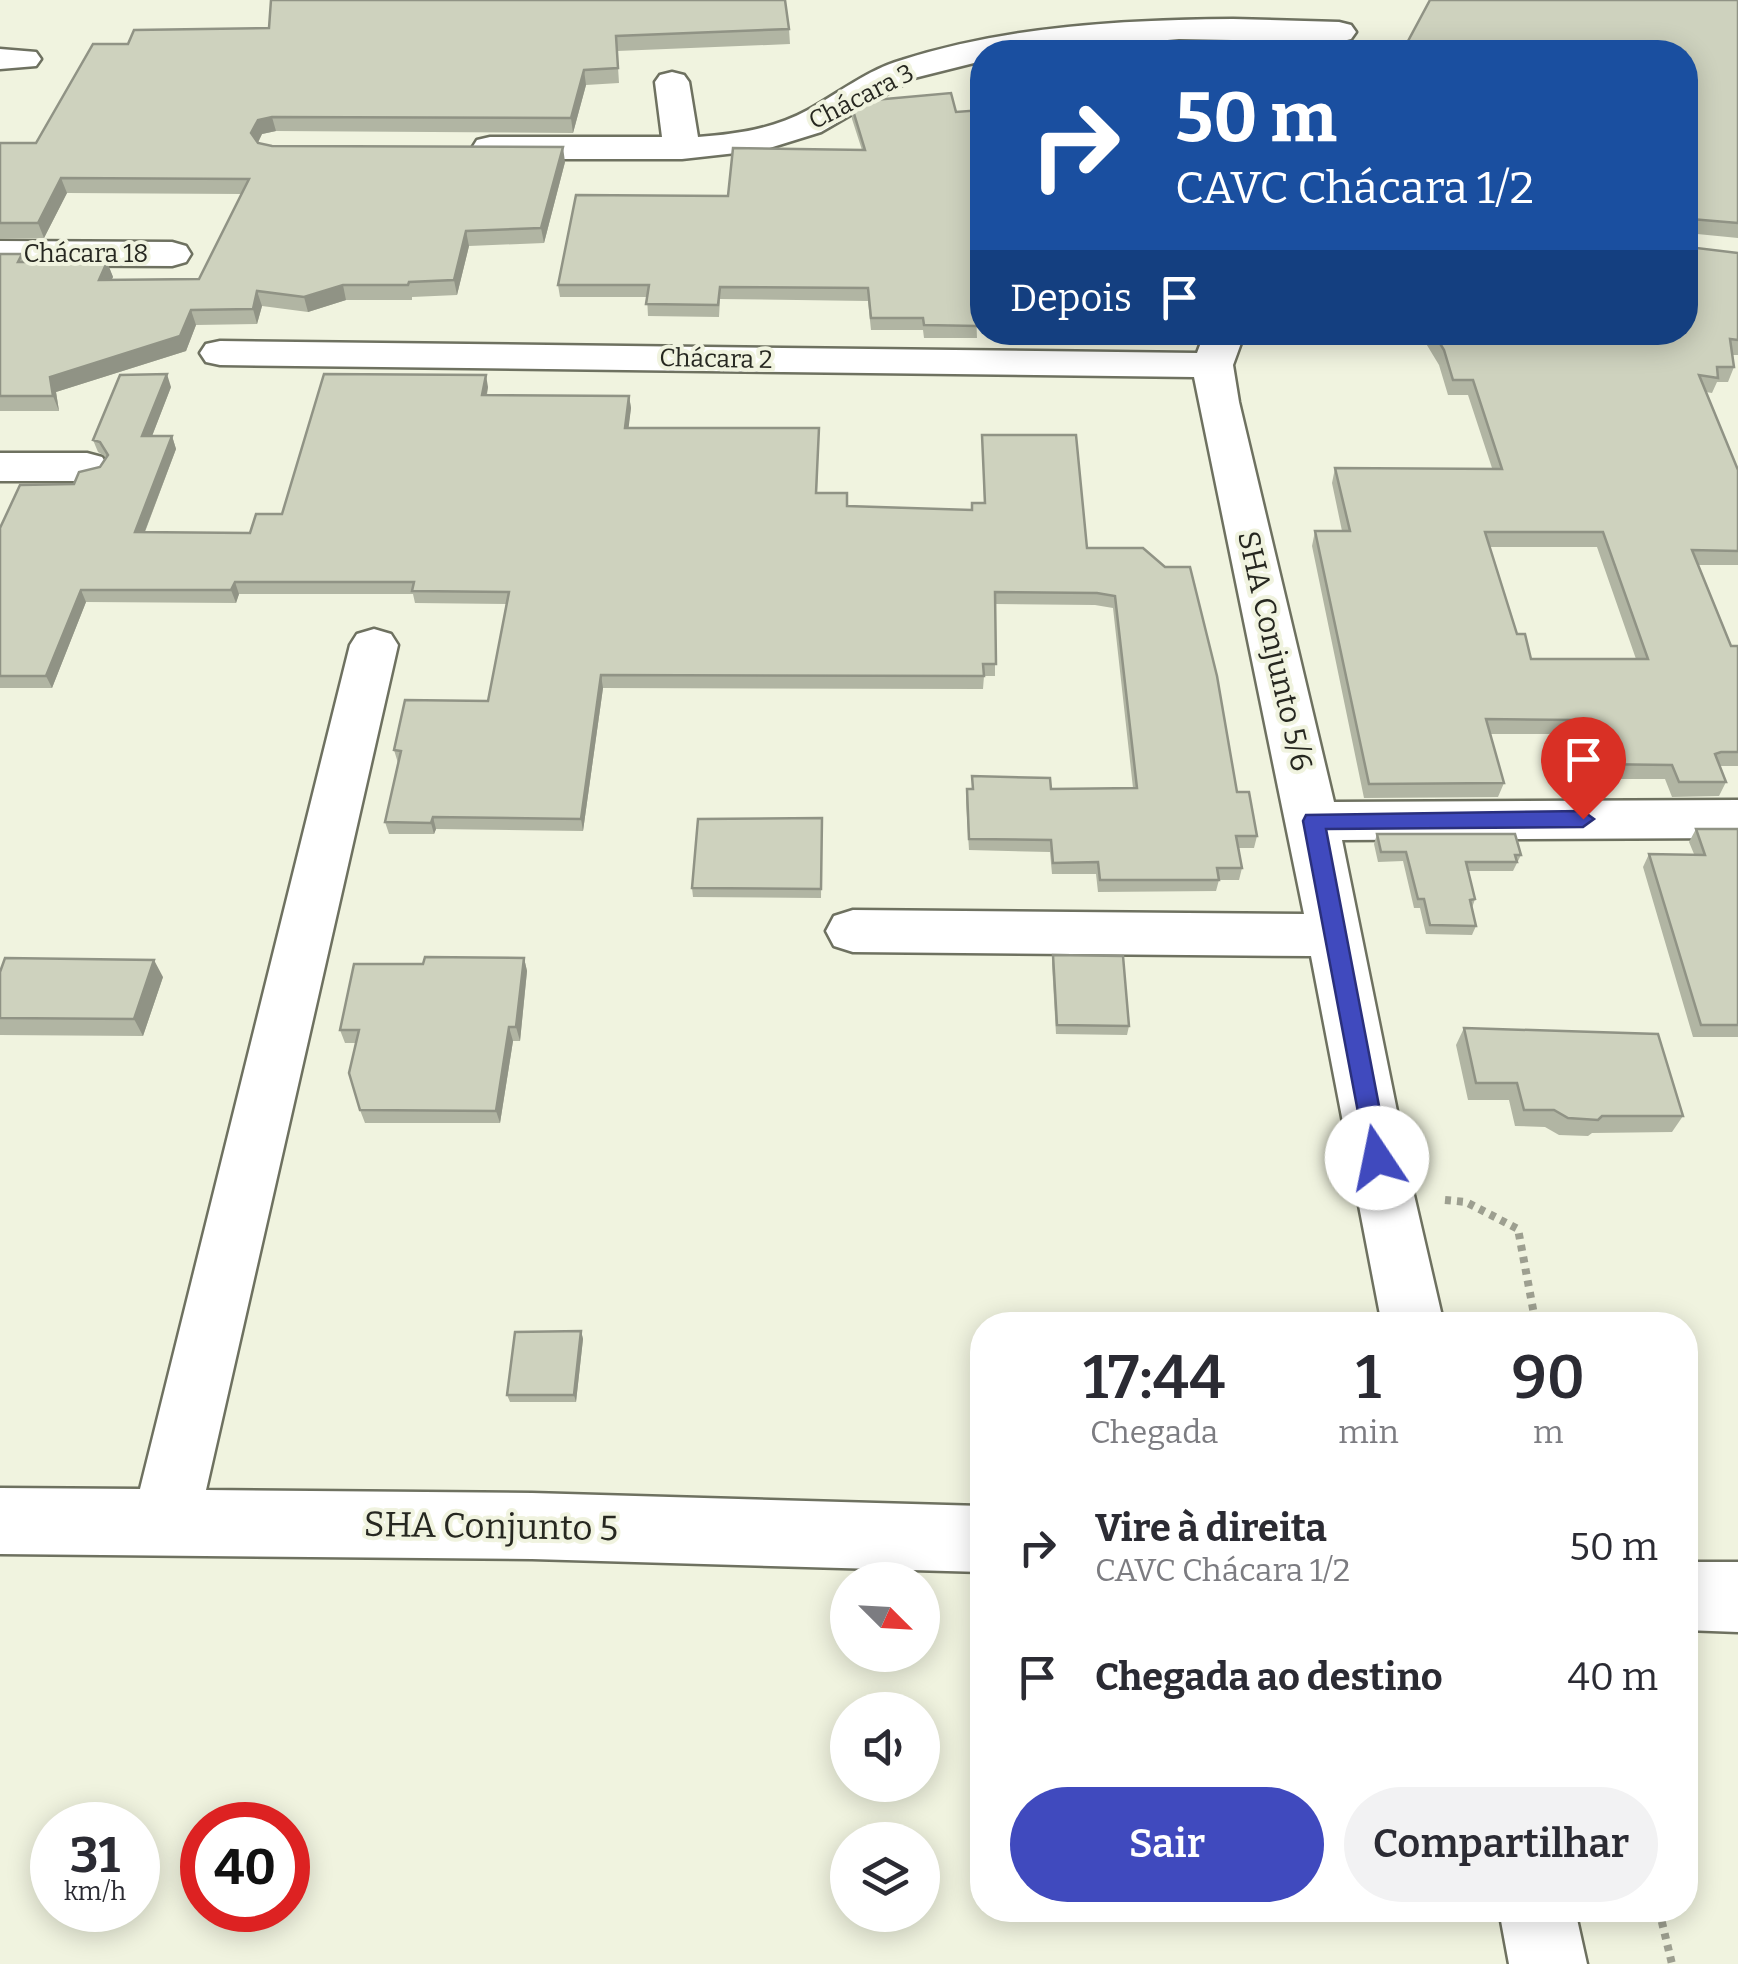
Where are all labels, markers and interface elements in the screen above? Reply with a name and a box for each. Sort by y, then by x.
street label: Chácara 3 [804,58,919,136]
text: 50 m [1175,76,1337,160]
icon: right [1010,80,1140,210]
text: CAVC Chácara 1/2 [1175,161,1534,215]
street label: Chácara 18 [24,239,148,269]
icon: arrive [1152,270,1207,325]
text: Depois [1010,275,1132,321]
street label: Chácara 2 [659,343,773,375]
street label: SHA Conjunto 5/6 [1230,528,1320,774]
pin [1541,717,1626,820]
icon: arrive [1556,732,1611,787]
position arrow [1325,1106,1429,1210]
text: 17:44 [1083,1342,1225,1414]
text: 1 [1356,1342,1381,1414]
text: 90 [1512,1342,1585,1414]
text: Chegada [1090,1413,1218,1451]
text: min [1338,1413,1399,1451]
text: m [1533,1413,1564,1451]
street label: SHA Conjunto 5 [363,1503,619,1549]
text: Vire à direita [1095,1505,1327,1551]
icon: right [1010,1520,1065,1575]
text: 50 m [1569,1524,1658,1570]
text: CAVC Chácara 1/2 [1095,1551,1350,1589]
north arrow [830,1562,940,1672]
map controls [830,1562,940,1932]
icon: arrive [1010,1650,1065,1705]
text: Chegada ao destino [1095,1654,1443,1700]
text: 40 m [1568,1654,1658,1700]
button: sound [830,1692,940,1802]
button: Sair [1010,1787,1324,1902]
button: Compartilhar [1344,1787,1658,1902]
speed limit sign: 40 [180,1802,310,1932]
button: layers [830,1822,940,1932]
text: 31 [70,1825,120,1885]
text: km/h [64,1877,126,1907]

